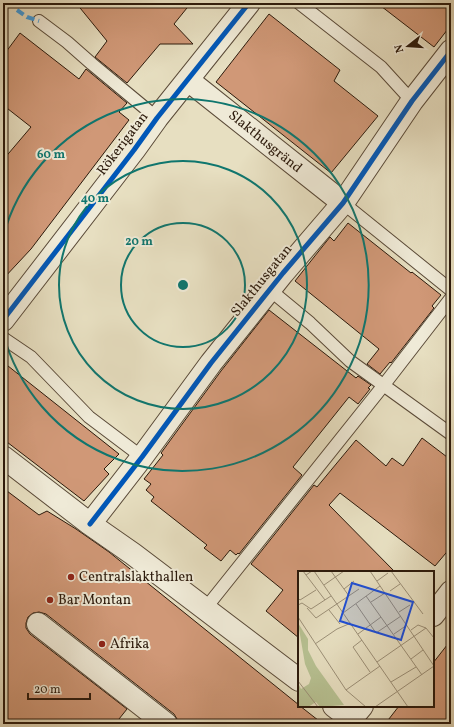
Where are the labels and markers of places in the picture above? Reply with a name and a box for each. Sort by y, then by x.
centre of rings [176,278,190,292]
place label: Centralslakthallen [79,568,193,587]
marker: Centralslakthallen [66,572,76,582]
place label: Bar Montan [58,591,131,610]
marker: Bar Montan [45,595,55,605]
place label: Afrika [110,635,149,654]
marker: Afrika [97,639,107,649]

